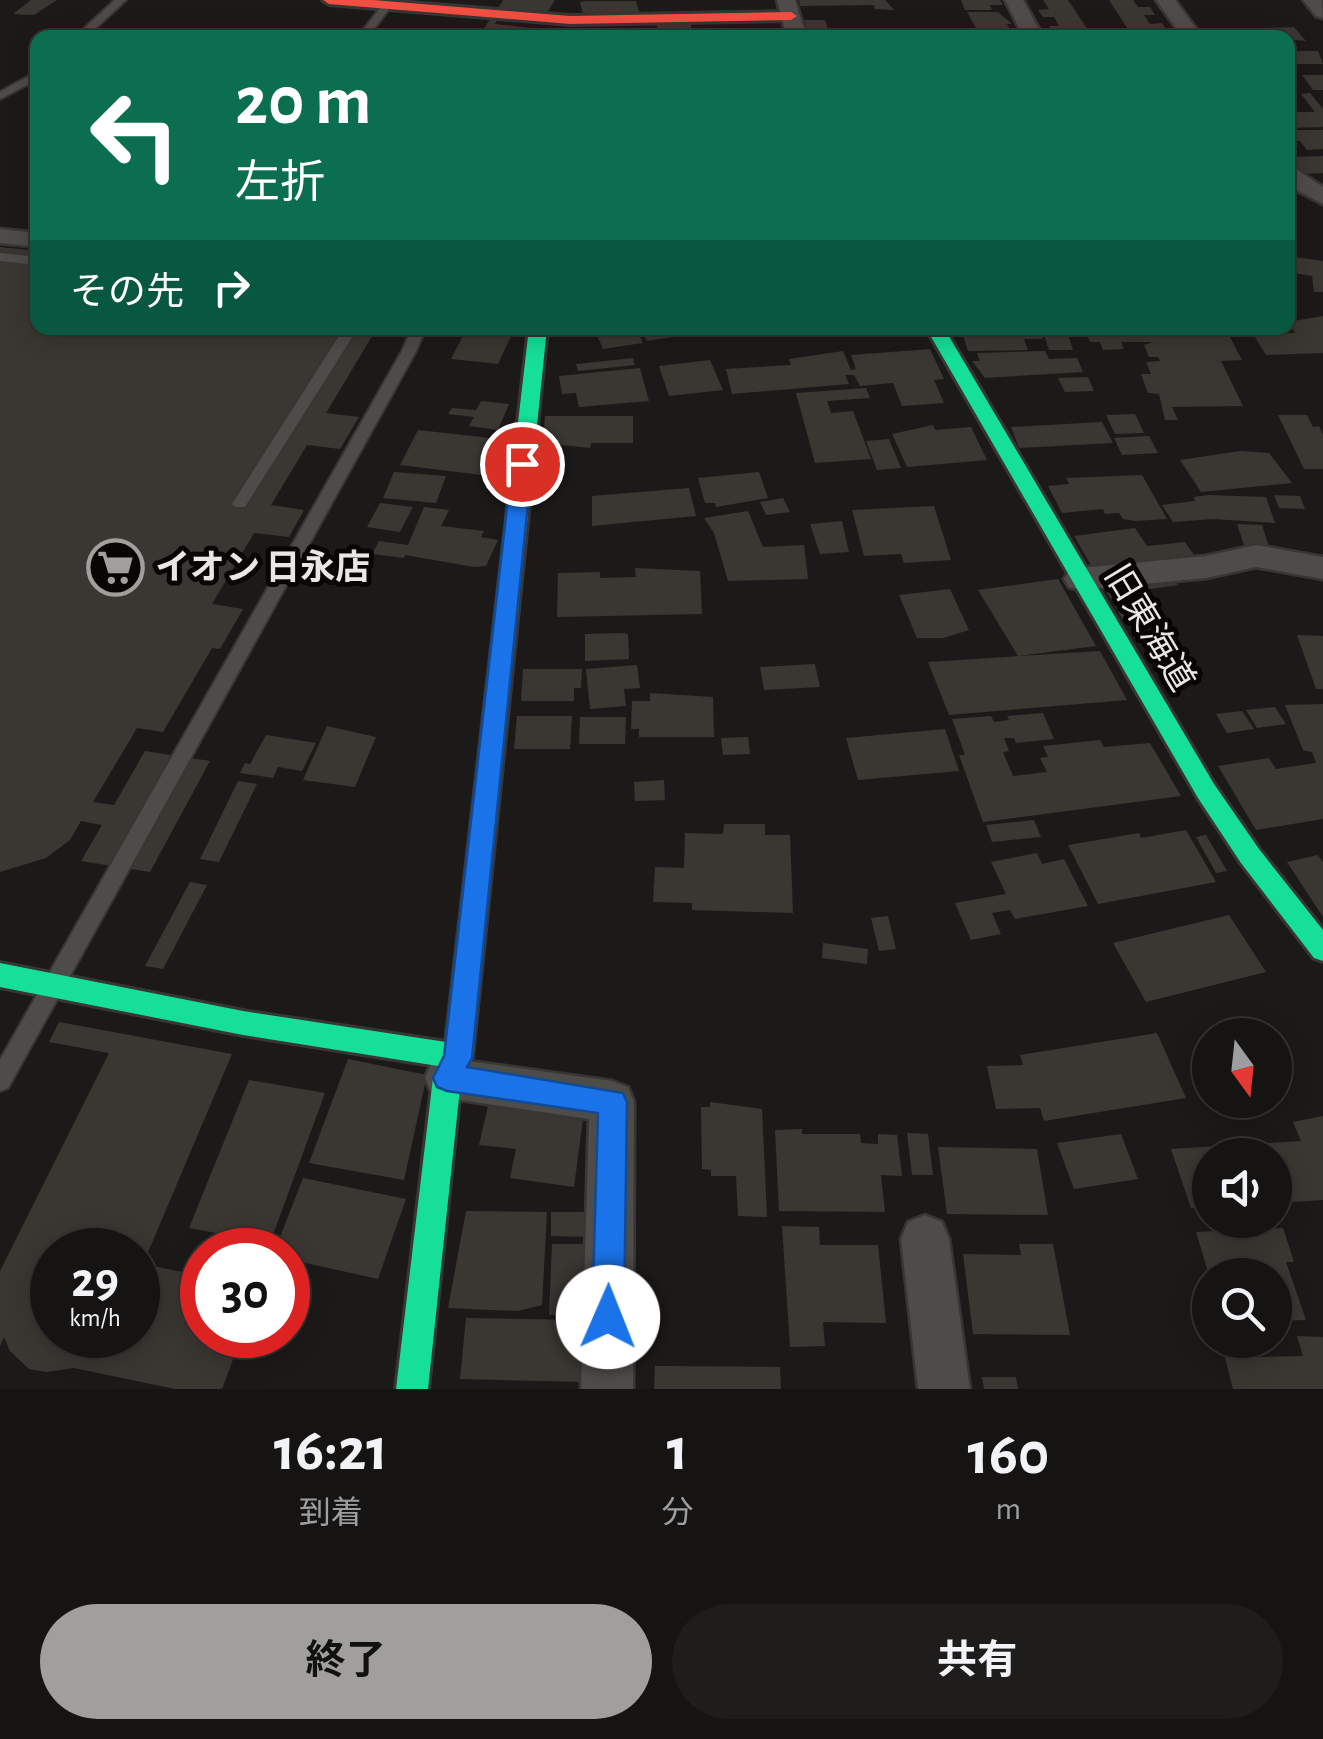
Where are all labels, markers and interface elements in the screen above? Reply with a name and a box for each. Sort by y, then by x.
text: 20 m [235,67,372,137]
icon: left [70,70,200,200]
text: 左折 [235,161,325,206]
icon: right [204,260,259,315]
text: その先 [70,274,184,312]
pin [480,422,565,507]
icon: arrive [495,437,550,492]
supermarket icon: イオン 日永店 [86,538,146,598]
place label: イオン 日永店 [155,549,370,586]
street label: 旧東海道 [1098,558,1202,697]
north arrow [1192,1018,1292,1118]
map controls [1192,1018,1292,1358]
button: sound [1192,1138,1292,1238]
speed limit sign: 30 [180,1228,310,1358]
text: 29 [71,1256,119,1306]
button: search [1192,1258,1292,1358]
position arrow [556,1265,660,1369]
text: km/h [69,1306,121,1331]
text: 16:21 [274,1421,388,1481]
text: 1 [667,1421,688,1481]
text: 160 [967,1425,1049,1485]
text: m [996,1493,1021,1525]
text: 到着 [299,1497,363,1529]
text: 分 [662,1497,694,1529]
button: 終了 [40,1604,652,1719]
button: 共有 [672,1604,1283,1719]

